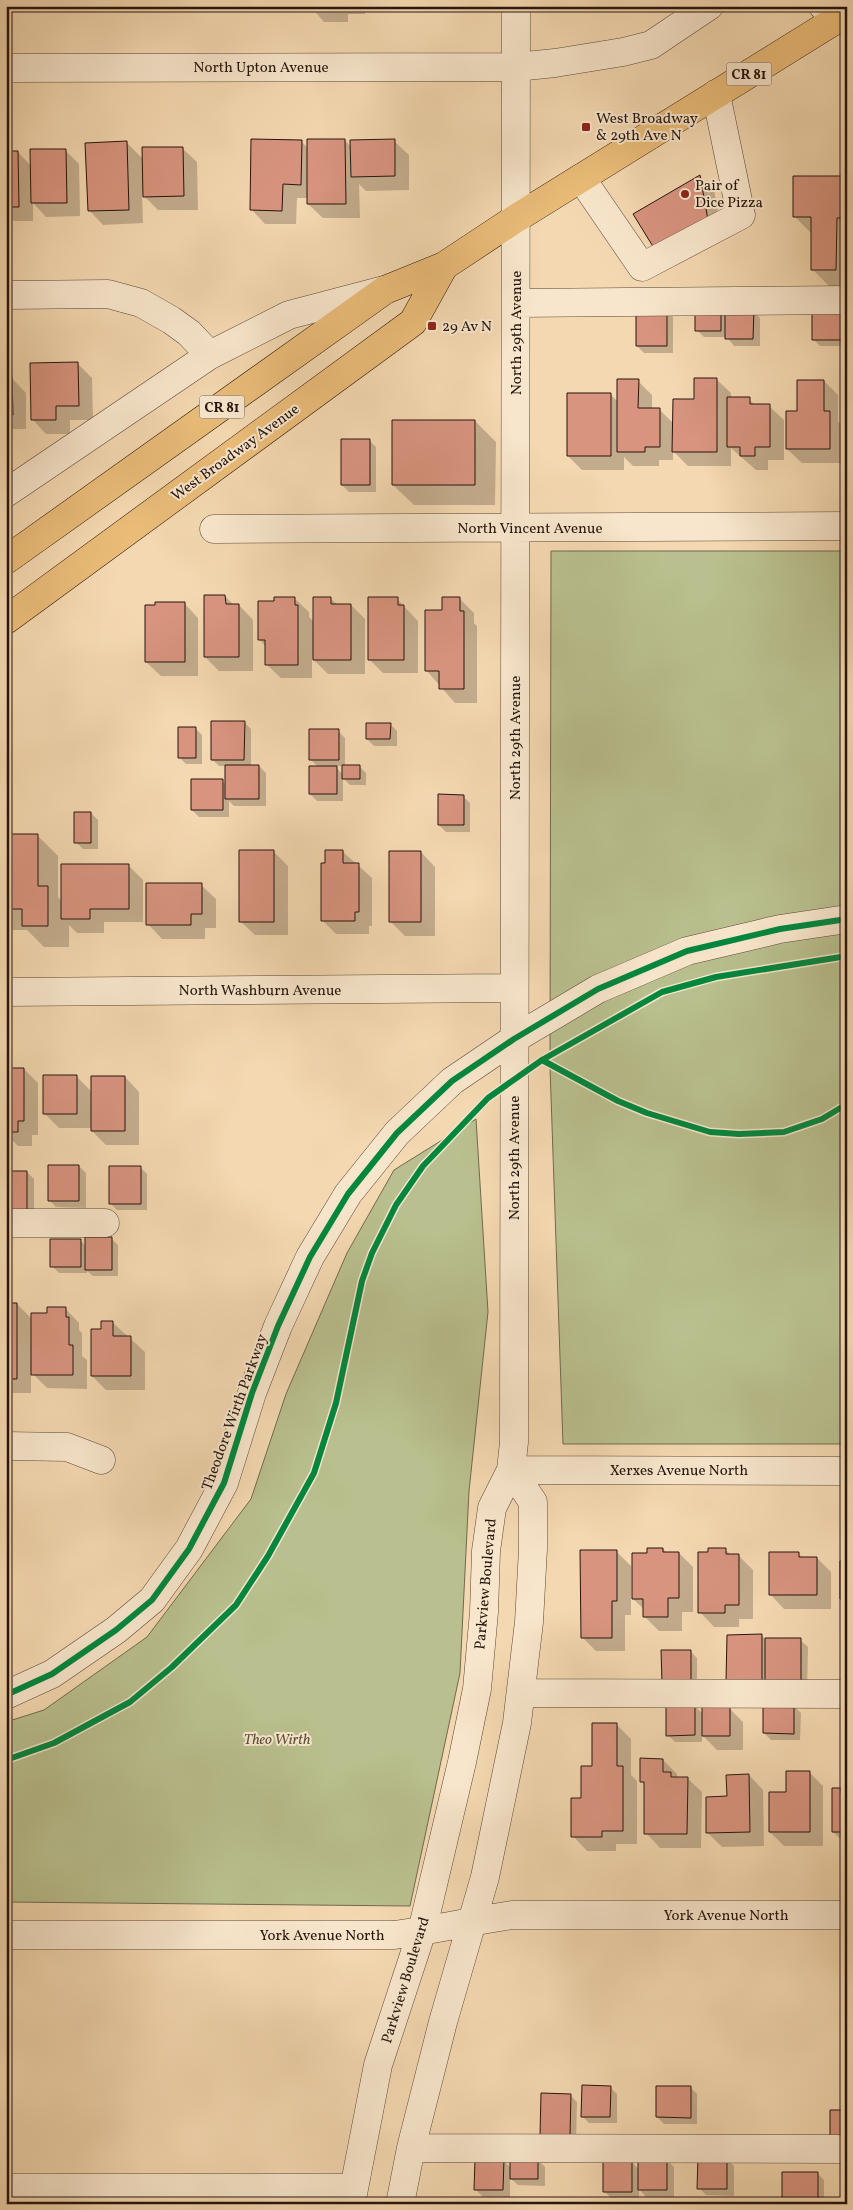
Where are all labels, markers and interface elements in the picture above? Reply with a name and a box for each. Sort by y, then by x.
street label: North Upton Avenue [193,58,329,79]
road number: CR 81 [726,62,772,86]
place label: West Broadway & 29th Ave N [596,109,698,147]
marker: West Broadway & 29th Ave N [580,121,592,133]
place label: Pair of Dice Pizza [695,176,763,214]
marker: Pair of Dice Pizza [679,188,691,200]
street label: North 29th Avenue [507,271,528,395]
place label: 29 Av N [442,317,492,338]
marker: 29 Av N [426,320,438,332]
road number: CR 81 [200,396,244,418]
street label: West Broadway Avenue [168,400,304,507]
street label: North Vincent Avenue [457,519,603,540]
street label: North 29th Avenue [506,676,527,800]
street label: North Washburn Avenue [179,981,341,1002]
street label: North 29th Avenue [505,1096,526,1220]
street label: Theodore Wirth Parkway [197,1331,273,1494]
street label: Xerxes Avenue North [610,1461,748,1482]
street label: Parkview Boulevard [470,1518,503,1651]
park label: Theo Wirth [244,1730,310,1751]
street label: York Avenue North [663,1906,789,1927]
street label: Parkview Boulevard [377,1914,436,2046]
street label: York Avenue North [259,1926,385,1947]

